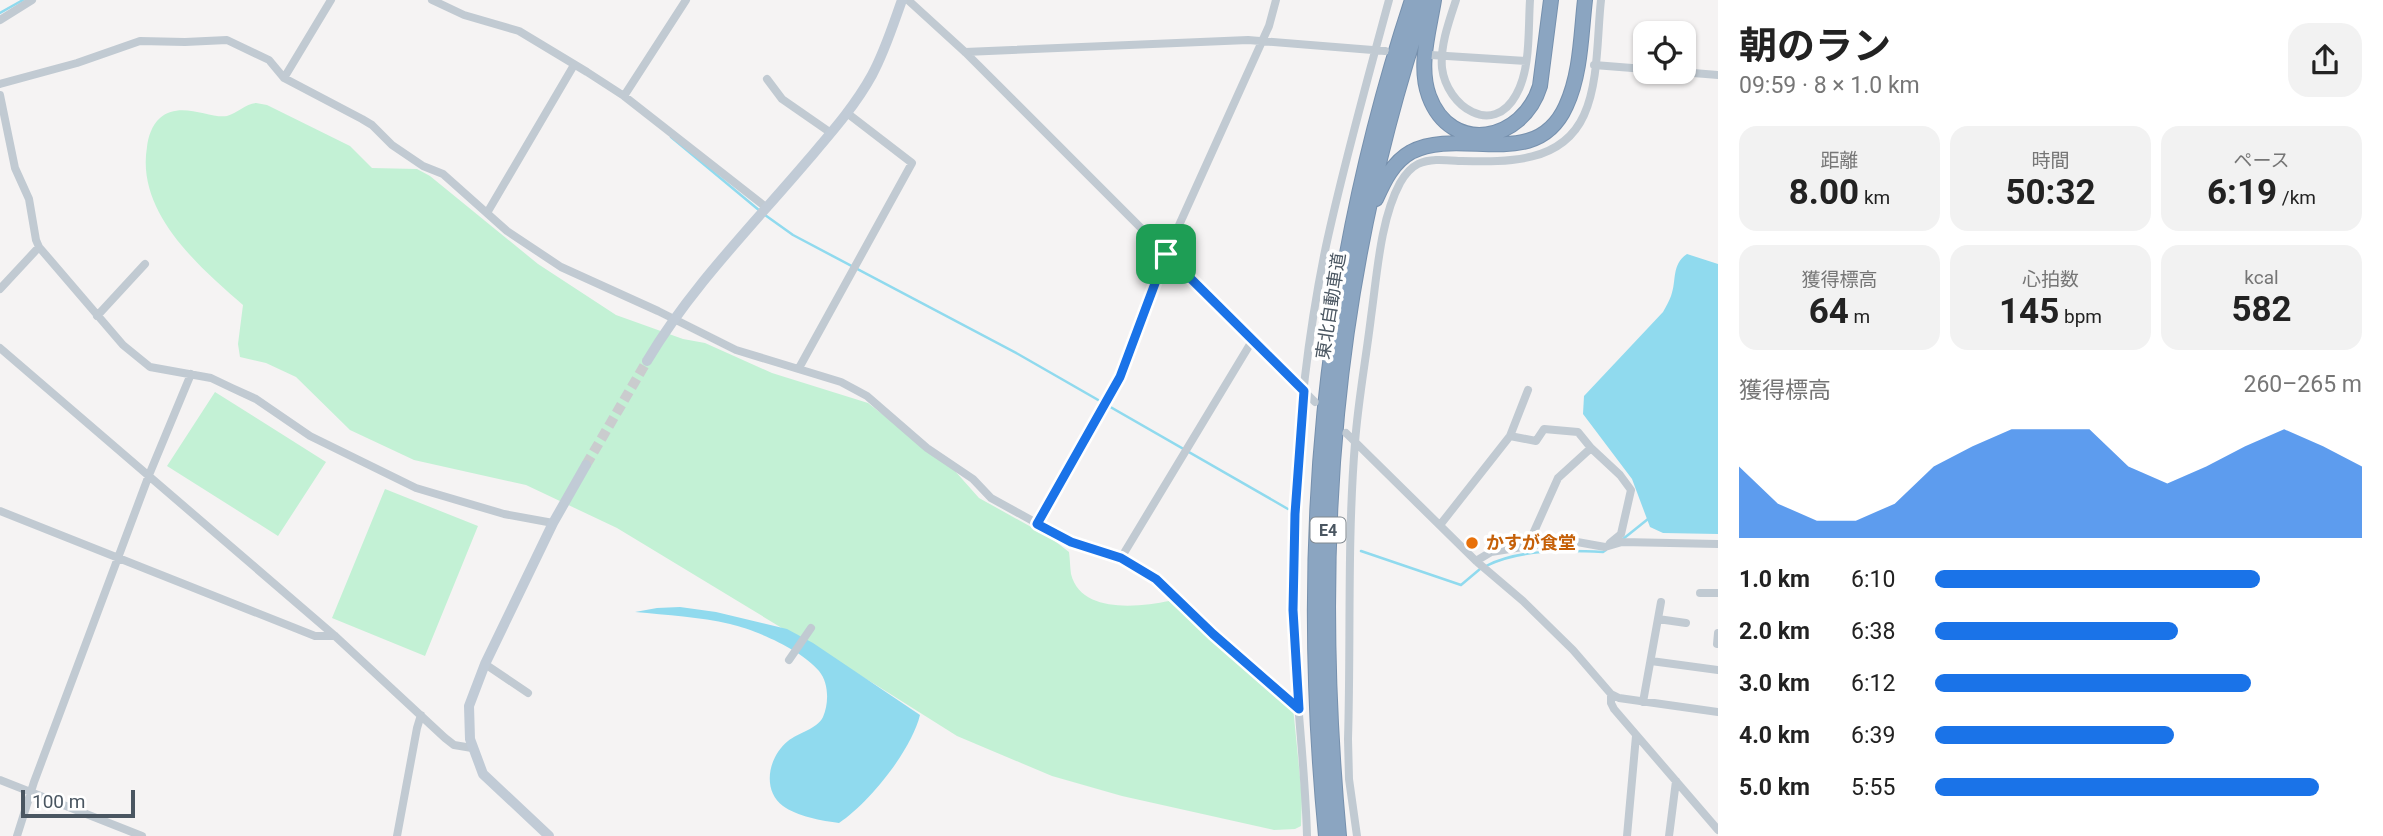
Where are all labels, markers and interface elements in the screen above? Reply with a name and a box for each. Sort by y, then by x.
map controls [1633,21,1696,84]
button: locate [1633,21,1696,84]
button: share [2288,23,2362,97]
text: 朝のラン [1739,24,1891,68]
text: 09:59 · 8 × 1.0 km [1739,72,1920,99]
text: 距離 [1820,149,1859,172]
text: 時間 [2031,149,2070,172]
text: ペース [2233,149,2290,172]
text: 8.00 [1789,172,1859,213]
text: 50:32 [2005,172,2096,213]
text: 6:19 [2207,172,2277,213]
text: km [1859,186,1890,209]
text: /km [2277,186,2316,209]
pin [1136,224,1196,284]
icon: arrive [1147,235,1185,273]
street label: 東北自動車道 [1312,251,1349,361]
text: kcal [2244,266,2279,289]
text: 獲得標高 [1801,268,1878,291]
text: 心拍数 [2022,268,2079,291]
text: 582 [2231,289,2292,330]
text: 64 [1809,291,1849,332]
text: 145 [1999,291,2059,332]
text: m [1849,305,1870,328]
text: bpm [2059,305,2102,328]
text: 260–265 m [2243,371,2362,398]
text: 獲得標高 [1739,377,1831,404]
road number: E4 [1310,517,1346,542]
place label: かすが食堂 [1486,532,1576,553]
marker: かすが食堂 [1464,535,1480,551]
text: 1.0 km [1739,566,1810,593]
text: 6:10 [1851,566,1895,593]
text: 2.0 km [1739,618,1810,645]
text: 6:38 [1851,618,1895,645]
text: 3.0 km [1739,670,1810,697]
text: 6:12 [1851,670,1895,697]
text: 4.0 km [1739,722,1810,749]
text: 6:39 [1851,722,1895,749]
text: 5.0 km [1739,774,1810,801]
text: 5:55 [1851,774,1895,801]
scale bar [21,787,135,819]
text: 100 m [32,790,85,813]

